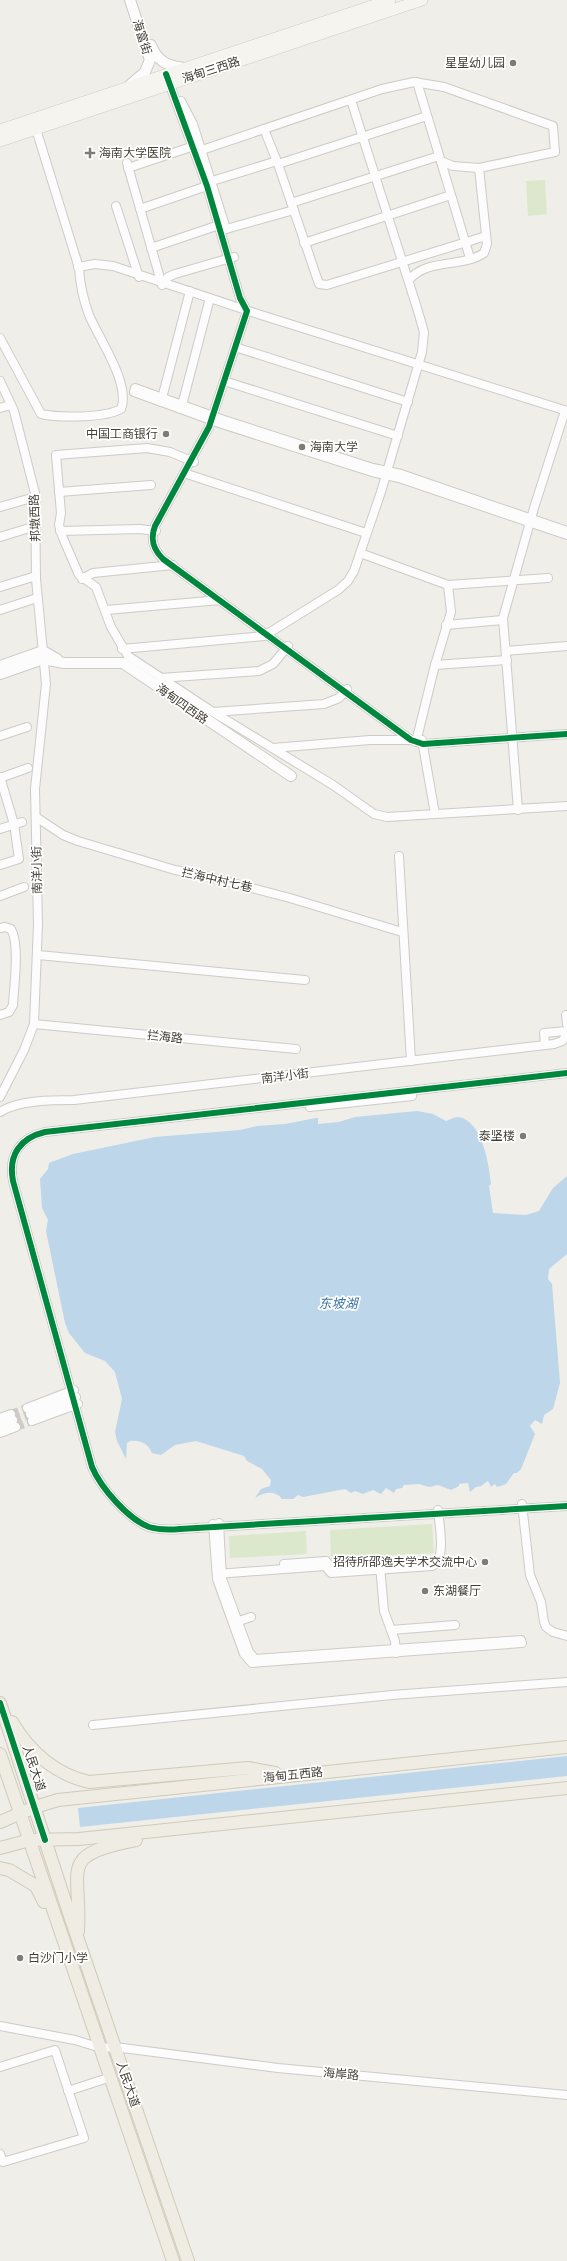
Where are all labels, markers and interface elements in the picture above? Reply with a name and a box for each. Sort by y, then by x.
street label: 海富街 [130,18,154,56]
street label: 海甸三西路 [180,54,242,86]
place label: 星星幼儿园 [445,56,505,70]
marker: 星星幼儿园 [508,58,518,68]
place label: 海南大学医院 [99,146,171,160]
marker: 海南大学医院 [84,147,96,159]
place label: 中国工商银行 [86,427,158,441]
marker: 中国工商银行 [161,429,171,439]
place label: 海南大学 [310,440,358,454]
marker: 海南大学 [297,442,307,452]
street label: 邦墩西路 [27,494,43,542]
street label: 海甸四西路 [153,681,211,727]
street label: 南洋小街 [30,846,44,894]
street label: 拦海中村七巷 [180,865,254,895]
street label: 拦海路 [146,1028,184,1046]
street label: 南洋小街 [260,1066,310,1086]
place label: 泰坚楼 [479,1129,515,1143]
marker: 泰坚楼 [518,1131,528,1141]
water label: 东坡湖 [318,1296,359,1311]
place label: 招待所邵逸夫学术交流中心 [333,1555,477,1569]
marker: 招待所邵逸夫学术交流中心 [480,1557,490,1567]
place label: 东湖餐厅 [433,1584,481,1598]
marker: 东湖餐厅 [420,1586,430,1596]
street label: 人民大道 [20,1743,48,1793]
street label: 海甸五西路 [262,1765,324,1785]
place label: 白沙门小学 [28,1951,88,1965]
marker: 白沙门小学 [15,1953,25,1963]
street label: 人民大道 [114,2059,142,2109]
street label: 海岸路 [322,2065,360,2083]

